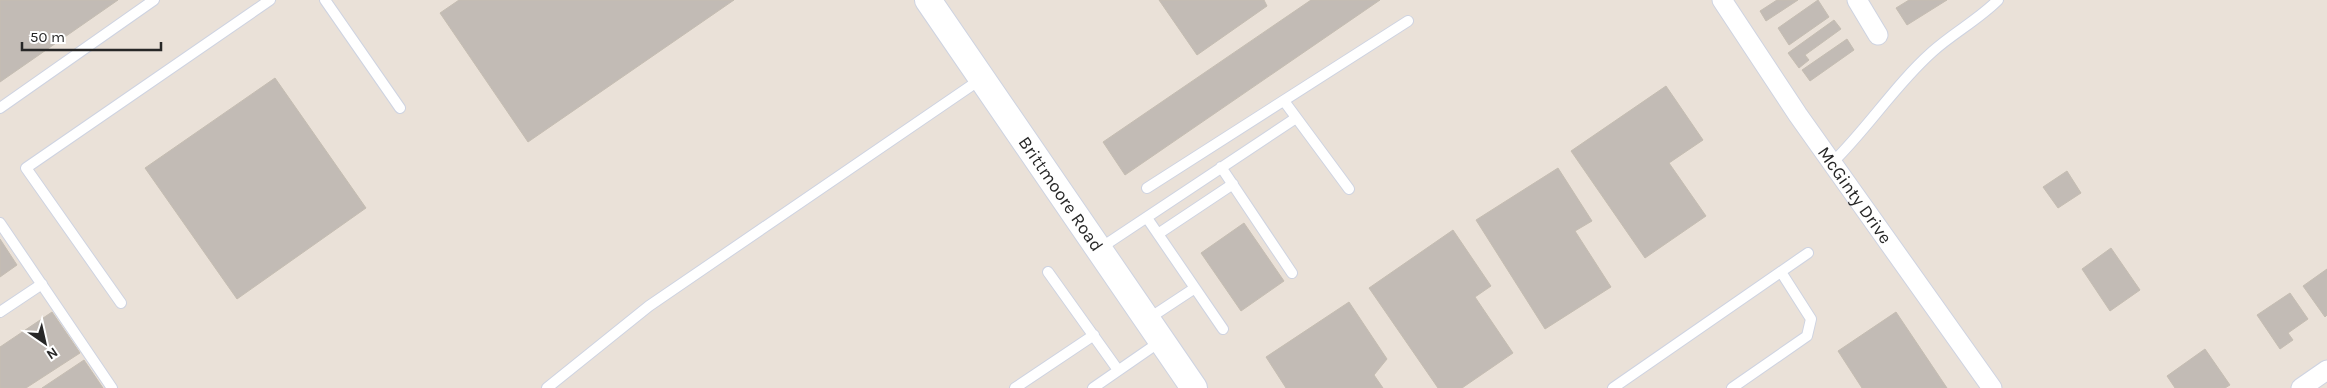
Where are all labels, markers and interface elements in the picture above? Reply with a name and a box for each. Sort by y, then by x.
scale bar [22,20,161,52]
text: 50 m [30,28,65,46]
street label: Brittmoore Road [1014,132,1108,256]
street label: McGinty Drive [1813,142,1897,248]
north arrow [20,318,70,368]
text: N [43,344,61,363]

